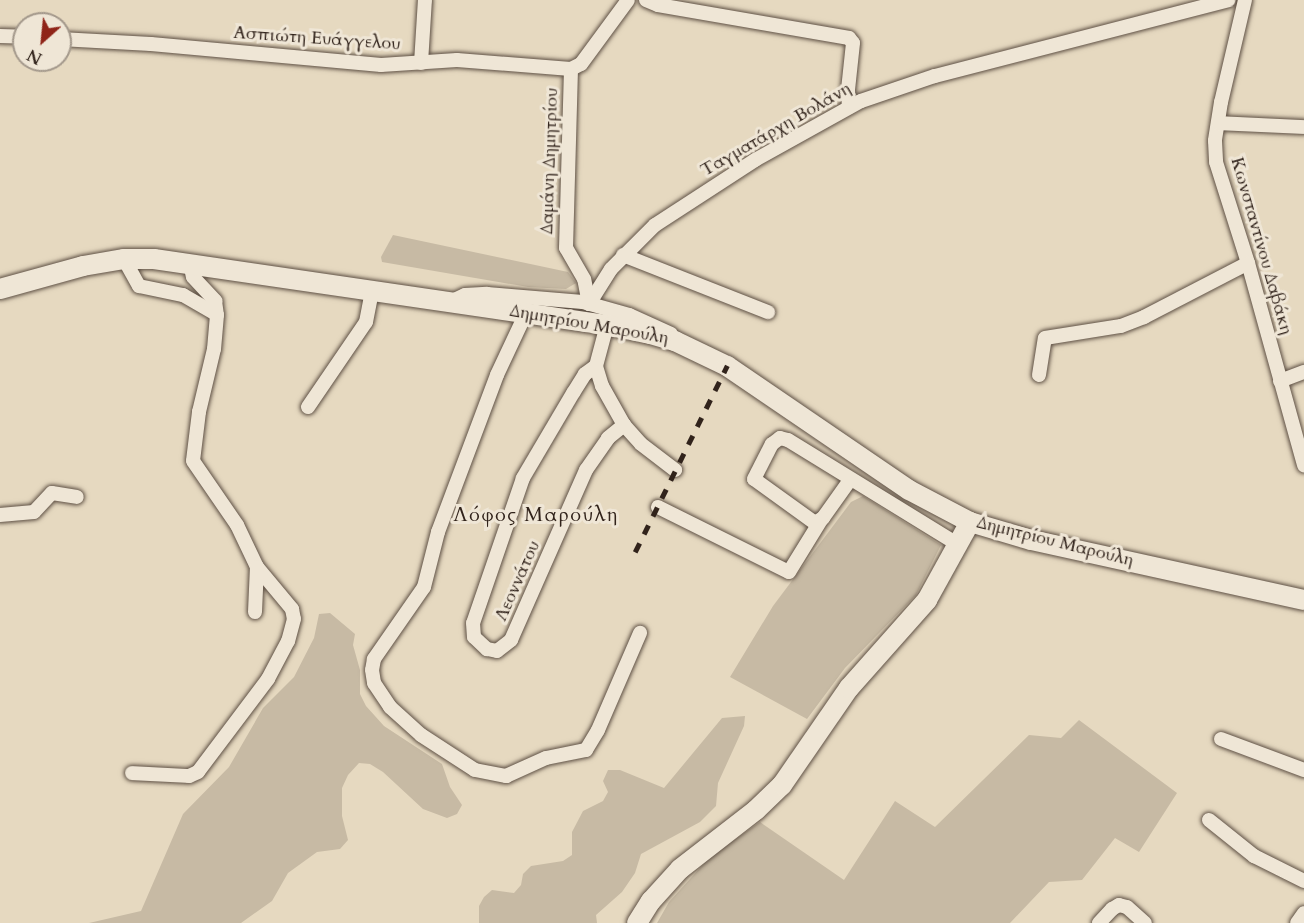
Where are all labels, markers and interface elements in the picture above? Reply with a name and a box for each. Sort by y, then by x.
north arrow [12,12,72,72]
street label: Ασπιώτη Ευάγγελου [233,22,401,56]
text: N [24,43,46,69]
street label: Ταγματάρχη Βολάνη [697,78,855,182]
street label: Δαμάνη Δημητρίου [537,87,563,235]
street label: Κωνσταντίνου Δαβάκη [1225,155,1297,337]
street label: Δημητρίου Μαρούλη [508,300,670,350]
district label: Λόφος Μαρούλη [453,502,619,526]
street label: Δημητρίου Μαρούλη [974,512,1136,572]
street label: Λεοννάτου [491,537,545,625]

